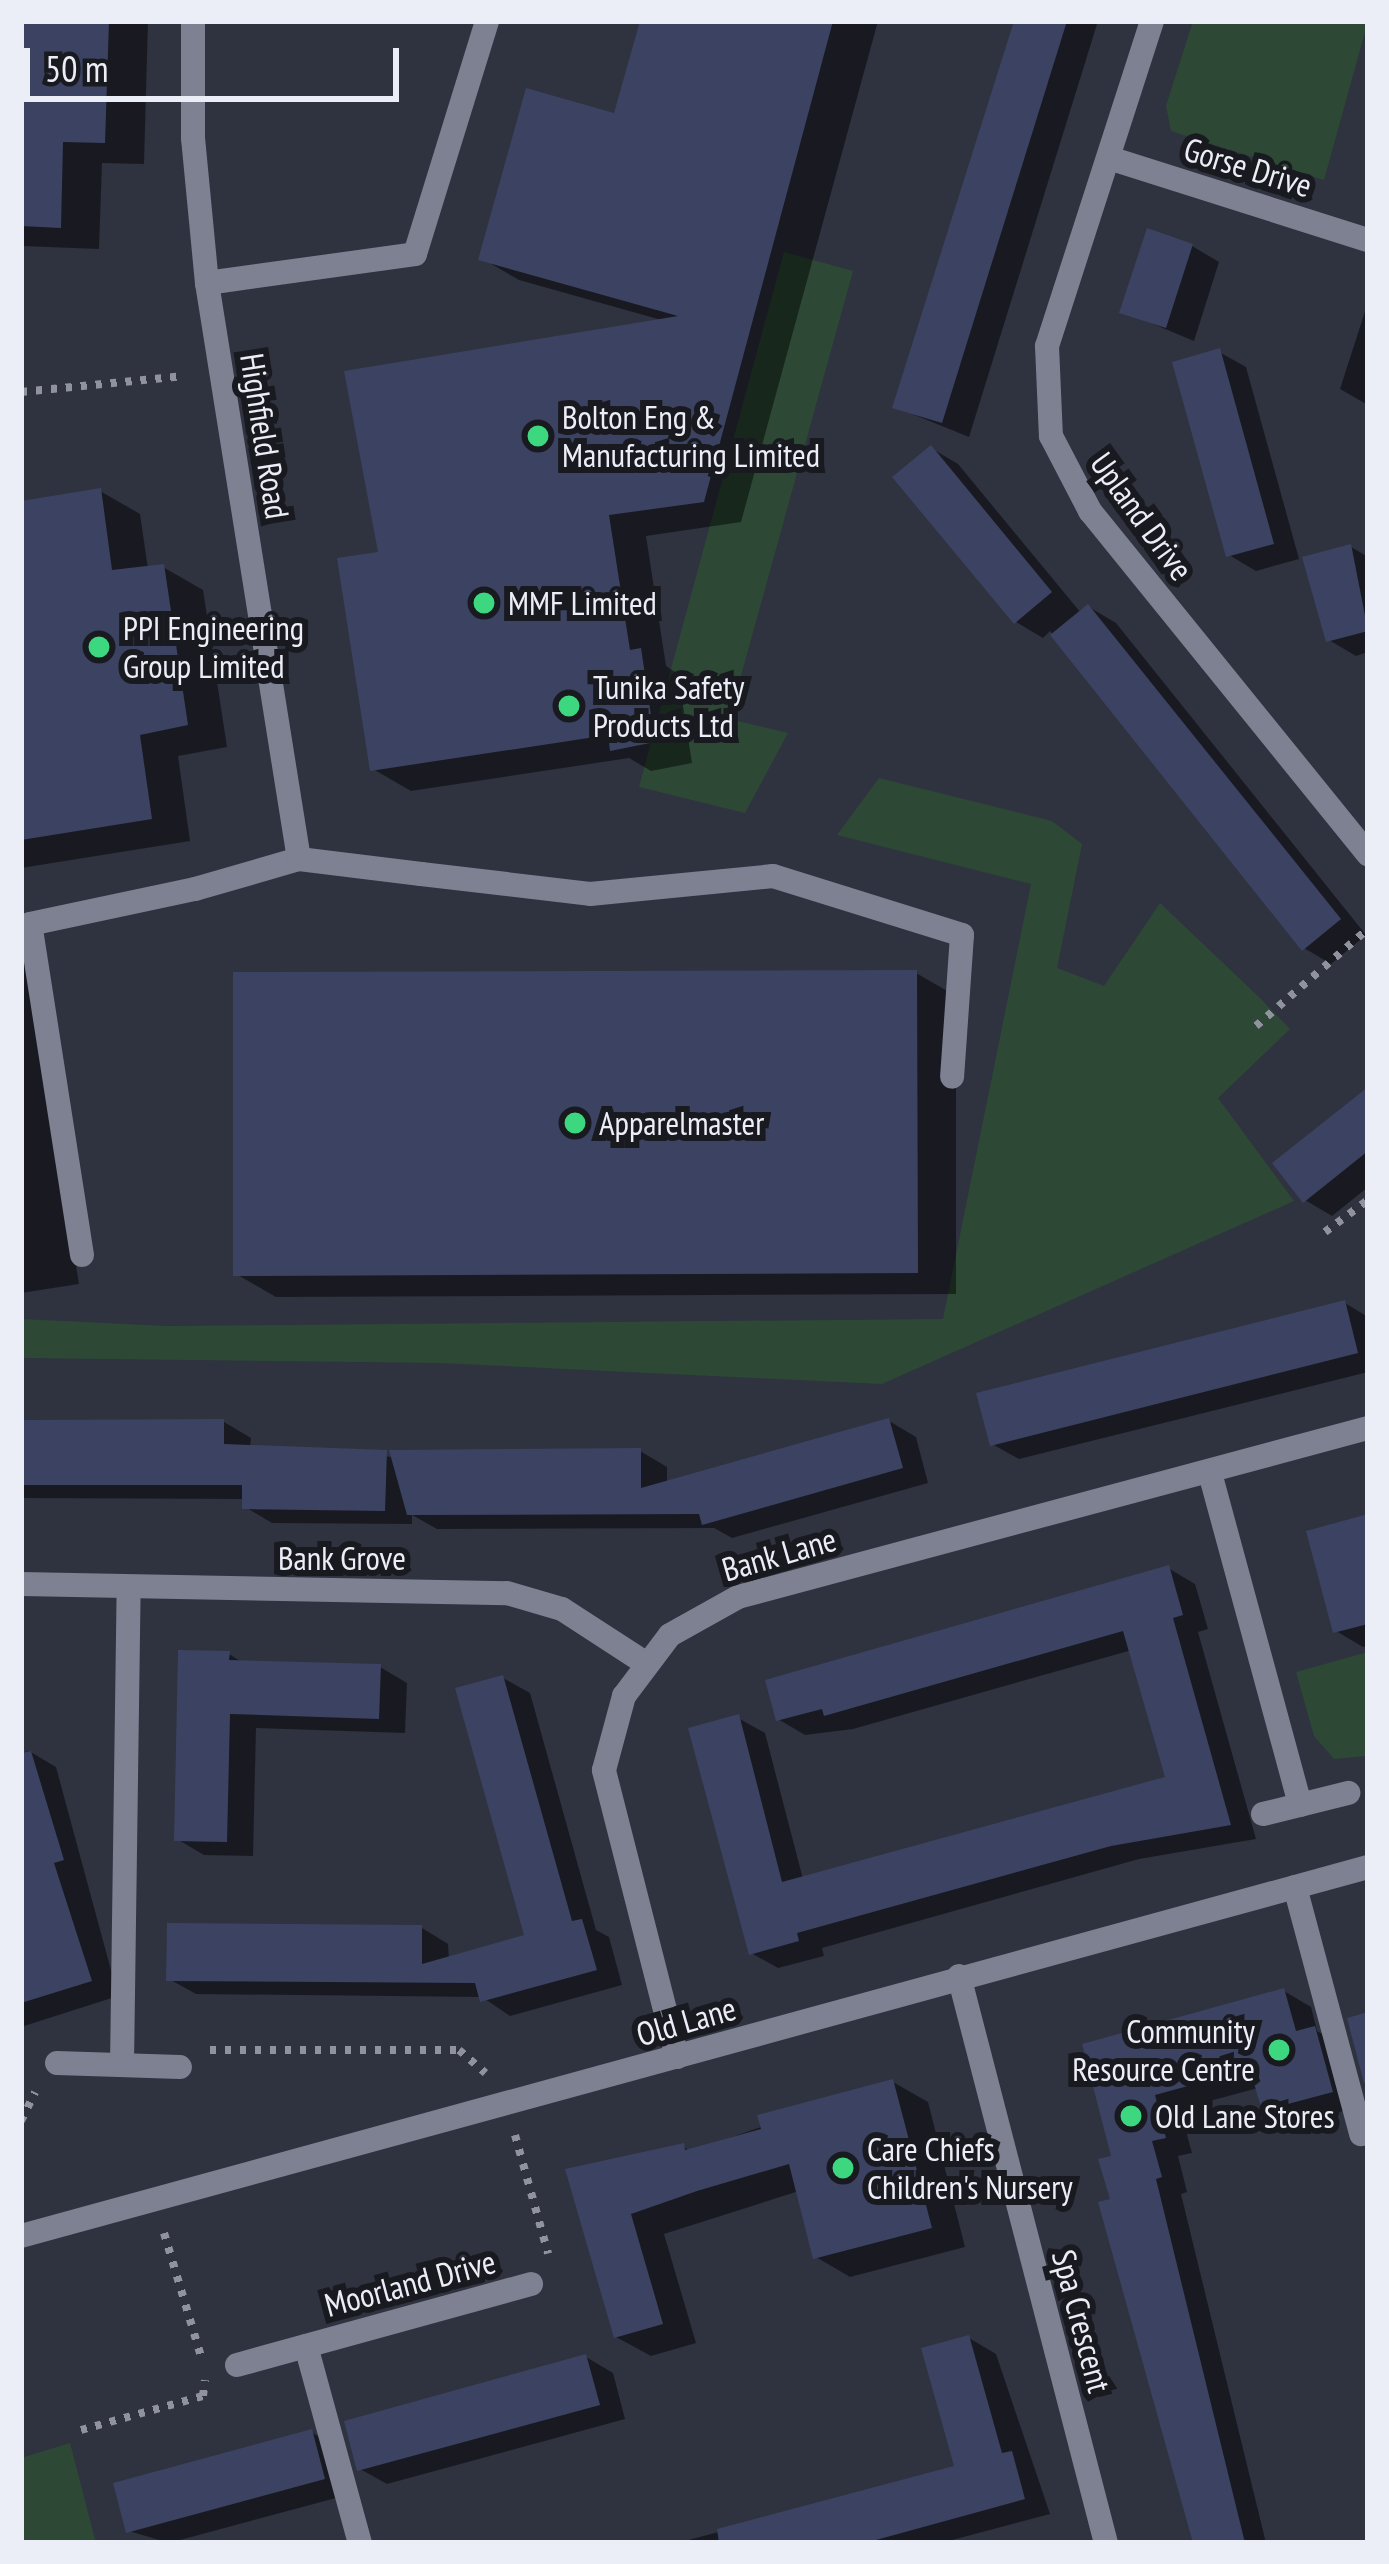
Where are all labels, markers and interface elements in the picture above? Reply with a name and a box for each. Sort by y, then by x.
scale bar [30,24,405,98]
text: 50 m [45,45,108,92]
street label: Gorse Drive [1179,129,1317,205]
street label: Highfield Road [232,350,298,522]
place label: Bolton Eng & Manufacturing Limited [562,397,820,475]
marker: Bolton Eng & Manufacturing Limited [525,423,551,449]
street label: Upland Drive [1082,444,1202,588]
place label: MMF Limited [508,583,657,623]
marker: MMF Limited [471,590,497,616]
place label: PPI Engineering Group Limited [123,608,304,686]
marker: PPI Engineering Group Limited [86,634,112,660]
place label: Tunika Safety Products Ltd [593,667,744,745]
marker: Tunika Safety Products Ltd [556,693,582,719]
place label: Apparelmaster [599,1103,764,1143]
marker: Apparelmaster [562,1110,588,1136]
street label: Bank Lane [717,1519,841,1589]
street label: Bank Grove [278,1538,406,1578]
street label: Old Lane [632,1988,740,2054]
place label: Community Resource Centre [1072,2011,1255,2089]
marker: Community Resource Centre [1266,2037,1292,2063]
place label: Old Lane Stores [1155,2096,1335,2136]
marker: Old Lane Stores [1118,2103,1144,2129]
place label: Care Chiefs Children's Nursery [867,2129,1073,2207]
marker: Care Chiefs Children's Nursery [830,2155,856,2181]
street label: Moorland Drive [320,2241,500,2325]
street label: Spa Crescent [1044,2246,1120,2396]

